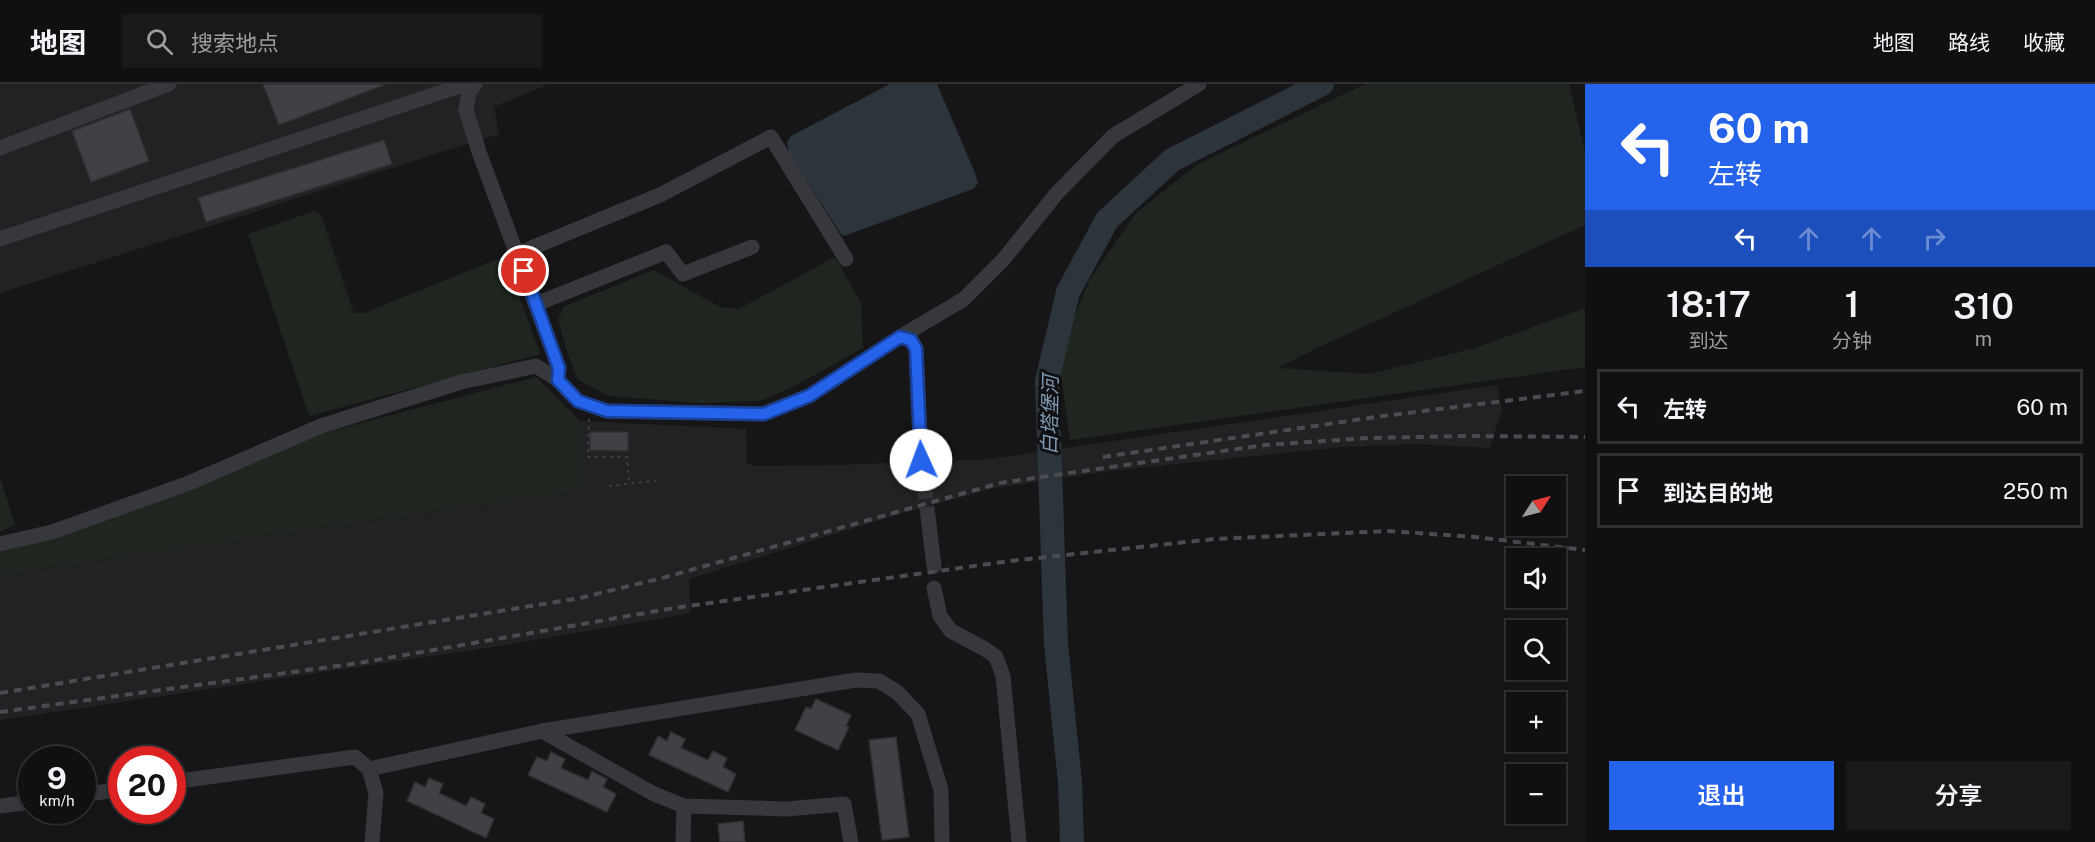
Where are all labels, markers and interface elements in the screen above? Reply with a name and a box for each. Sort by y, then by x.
search box [122,14,542,68]
icon: search [143,25,176,58]
text: 地图 [30,26,86,59]
text: 搜索地点 [191,30,279,56]
text: 地图 [1873,30,1915,55]
text: 路线 [1948,30,1990,55]
text: 收藏 [2023,30,2065,55]
text: 60 m [1708,103,1810,152]
icon: left [1609,108,1687,186]
text: 左转 [1708,158,1762,190]
icon: left [1729,222,1762,255]
icon: ahead [1792,222,1825,255]
icon: ahead [1855,222,1888,255]
icon: right [1918,222,1951,255]
pin [498,245,549,296]
icon: arrive [507,254,540,287]
text: 18:17 [1666,283,1751,325]
text: 1 [1844,283,1859,325]
text: 310 [1953,285,2014,327]
text: m [1975,327,1992,351]
text: 到达 [1688,329,1728,353]
text: 分钟 [1832,329,1872,353]
water label: 白塔堡河 [1037,371,1063,455]
icon: left [1612,390,1645,423]
text: 60 m [2017,394,2068,420]
text: 左转 [1663,396,1707,422]
position arrow [889,428,953,492]
icon: arrive [1612,474,1645,507]
north arrow [1506,476,1566,536]
map controls [1506,476,1566,824]
text: 250 m [2003,478,2068,504]
text: 到达目的地 [1663,480,1773,506]
button: sound [1506,548,1566,608]
button: search [1506,620,1566,680]
button: + [1506,692,1566,752]
speed limit sign: 20 [108,746,186,824]
text: 9 [47,760,67,796]
button: 退出 [1609,761,1834,830]
button: 分享 [1846,761,2071,830]
button: − [1506,764,1566,824]
text: km/h [39,792,75,809]

